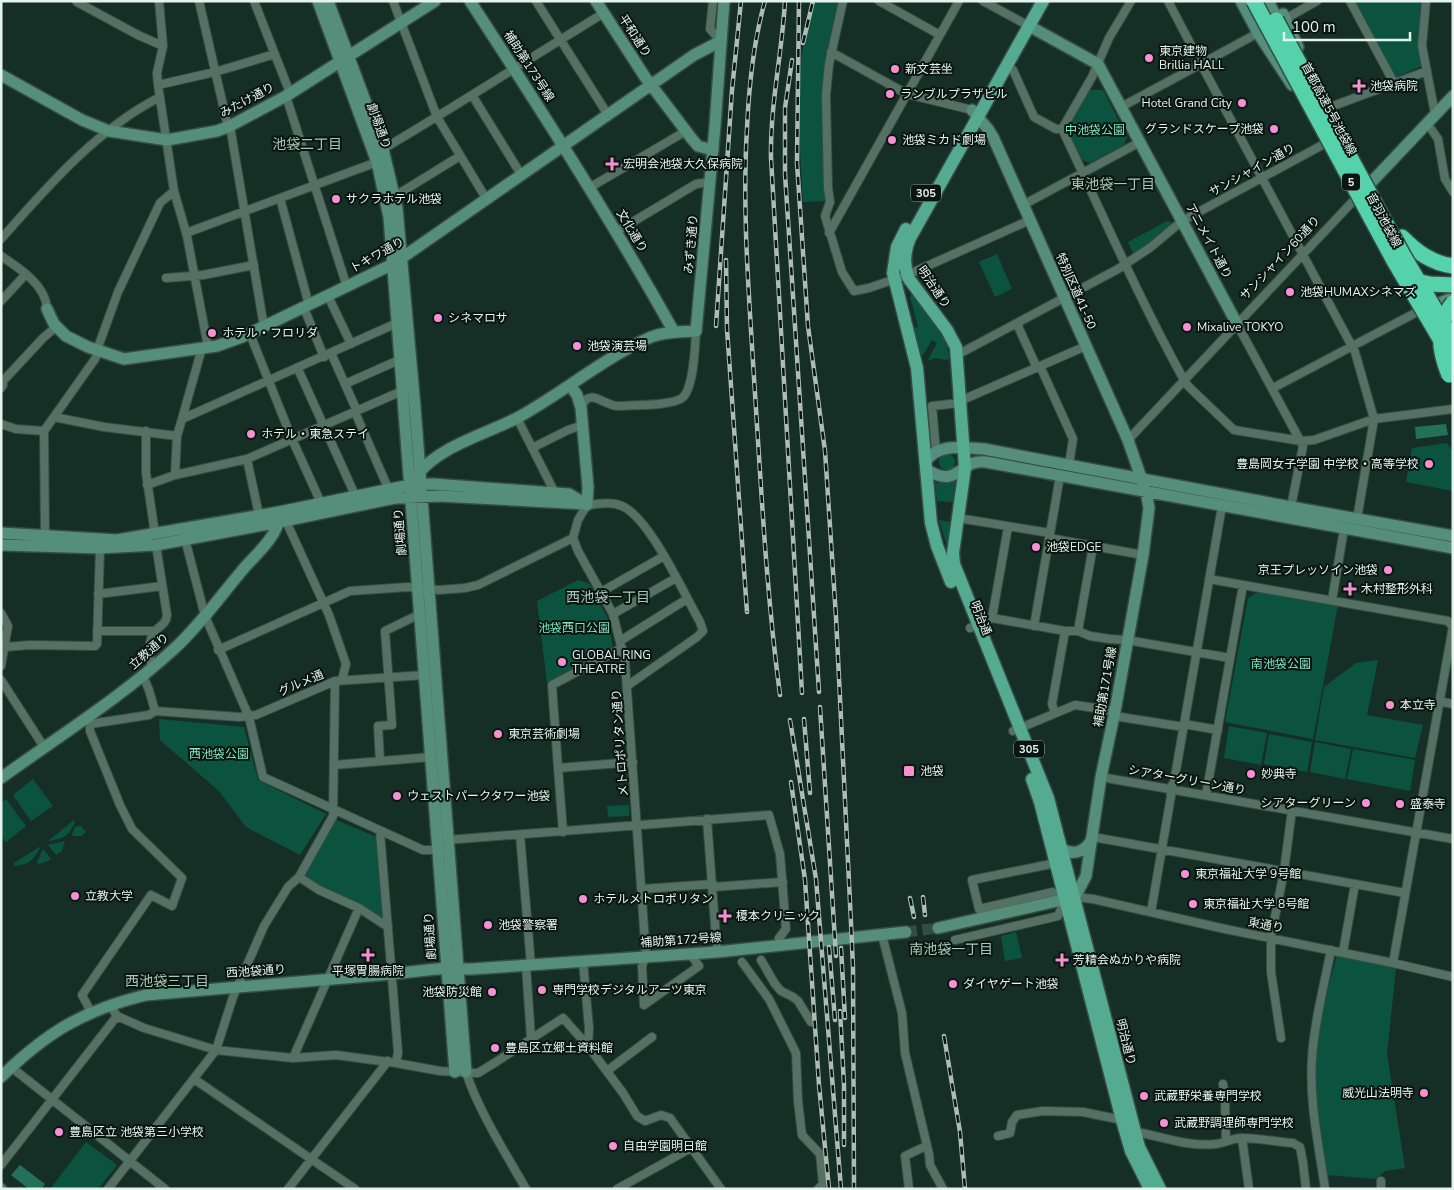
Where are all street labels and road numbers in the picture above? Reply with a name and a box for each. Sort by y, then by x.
street label: 平和通り [615,12,655,60]
street label: 補助第173号線 [500,27,558,105]
street label: 首都高速5号池袋線 [1298,60,1360,158]
street label: みたけ通り [217,79,277,121]
street label: 劇場通り [363,101,395,151]
street label: サンシャイン通り [1206,140,1298,200]
road number: 5 [1342,173,1360,190]
road number: 305 [911,184,941,202]
street label: 音羽池袋線 [1363,190,1405,250]
street label: アニメイト通り [1182,200,1236,282]
street label: 文化通り [613,206,651,256]
street label: サンシャイン60通り [1237,212,1323,304]
street label: みずき通り [680,213,702,275]
street label: トキワ通り [347,233,407,277]
street label: 特別区道41-50 [1052,250,1100,332]
street label: 明治通り [914,263,954,311]
street label: 劇場通り [390,507,410,557]
street label: 明治通 [967,598,995,638]
street label: 立教通り [126,629,172,673]
street label: 補助第171号線 [1090,645,1120,729]
street label: グルメ通 [276,666,326,700]
street label: メトロポリタン通り [608,689,632,797]
road number: 305 [1014,741,1044,758]
street label: シアターグリーン通り [1127,762,1247,798]
street label: 劇場通り [420,911,440,961]
street label: 東通り [1247,914,1285,936]
street label: 補助第172号線 [640,929,722,951]
street label: 西池袋通り [226,961,286,981]
street label: 明治通り [1112,1017,1140,1067]

